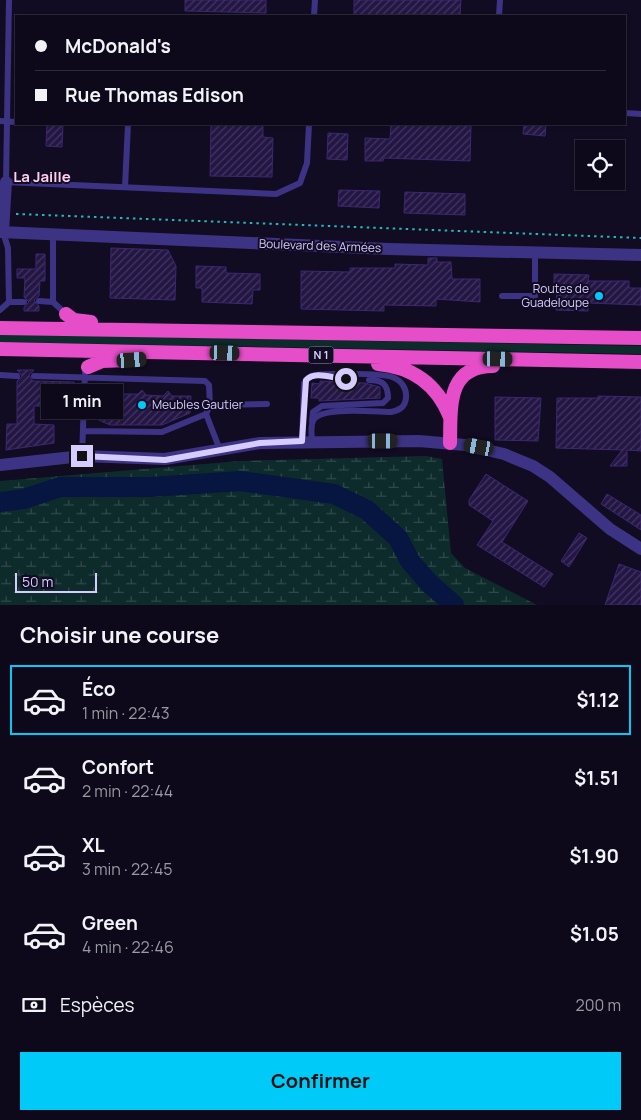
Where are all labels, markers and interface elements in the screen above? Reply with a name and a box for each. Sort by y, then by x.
text: McDonald's [65,33,171,59]
text: Rue Thomas Edison [65,82,244,108]
map controls [575,140,625,190]
button: locate [575,140,625,190]
district label: La Jaille [13,166,71,187]
street label: Boulevard des Armées [258,235,382,256]
place label: Routes de Guadeloupe [521,280,589,311]
marker: Routes de Guadeloupe [593,290,605,302]
car [209,345,240,361]
road number: N 1 [308,346,334,364]
car [116,351,147,369]
car [482,351,513,367]
route start [335,368,357,390]
callout: 1 min [41,384,123,418]
text: 1 min [62,390,102,412]
place label: Meubles Gautier [152,396,244,413]
marker: Meubles Gautier [136,399,148,411]
car [368,434,398,449]
car [462,437,495,457]
route end [71,445,93,467]
scale bar [15,570,98,593]
text: 50 m [22,572,53,591]
text: Choisir une course [20,620,219,650]
text: Éco [82,676,116,702]
icon: car [22,678,67,723]
text: $1.12 [576,687,619,713]
text: 1 min · 22:43 [82,702,170,724]
text: Confort [82,754,154,780]
icon: car [22,756,67,801]
text: $1.51 [574,765,619,791]
text: 2 min · 22:44 [82,780,173,802]
text: XL [82,832,105,858]
icon: car [22,834,67,879]
text: $1.90 [569,843,619,869]
text: 3 min · 22:45 [82,858,173,880]
text: Green [82,910,138,936]
icon: car [22,912,67,957]
text: $1.05 [570,921,619,947]
text: 4 min · 22:46 [82,936,174,958]
icon: cash [20,991,48,1019]
text: Espèces [60,992,134,1018]
text: 200 m [576,994,621,1016]
button: Confirmer [20,1052,621,1110]

